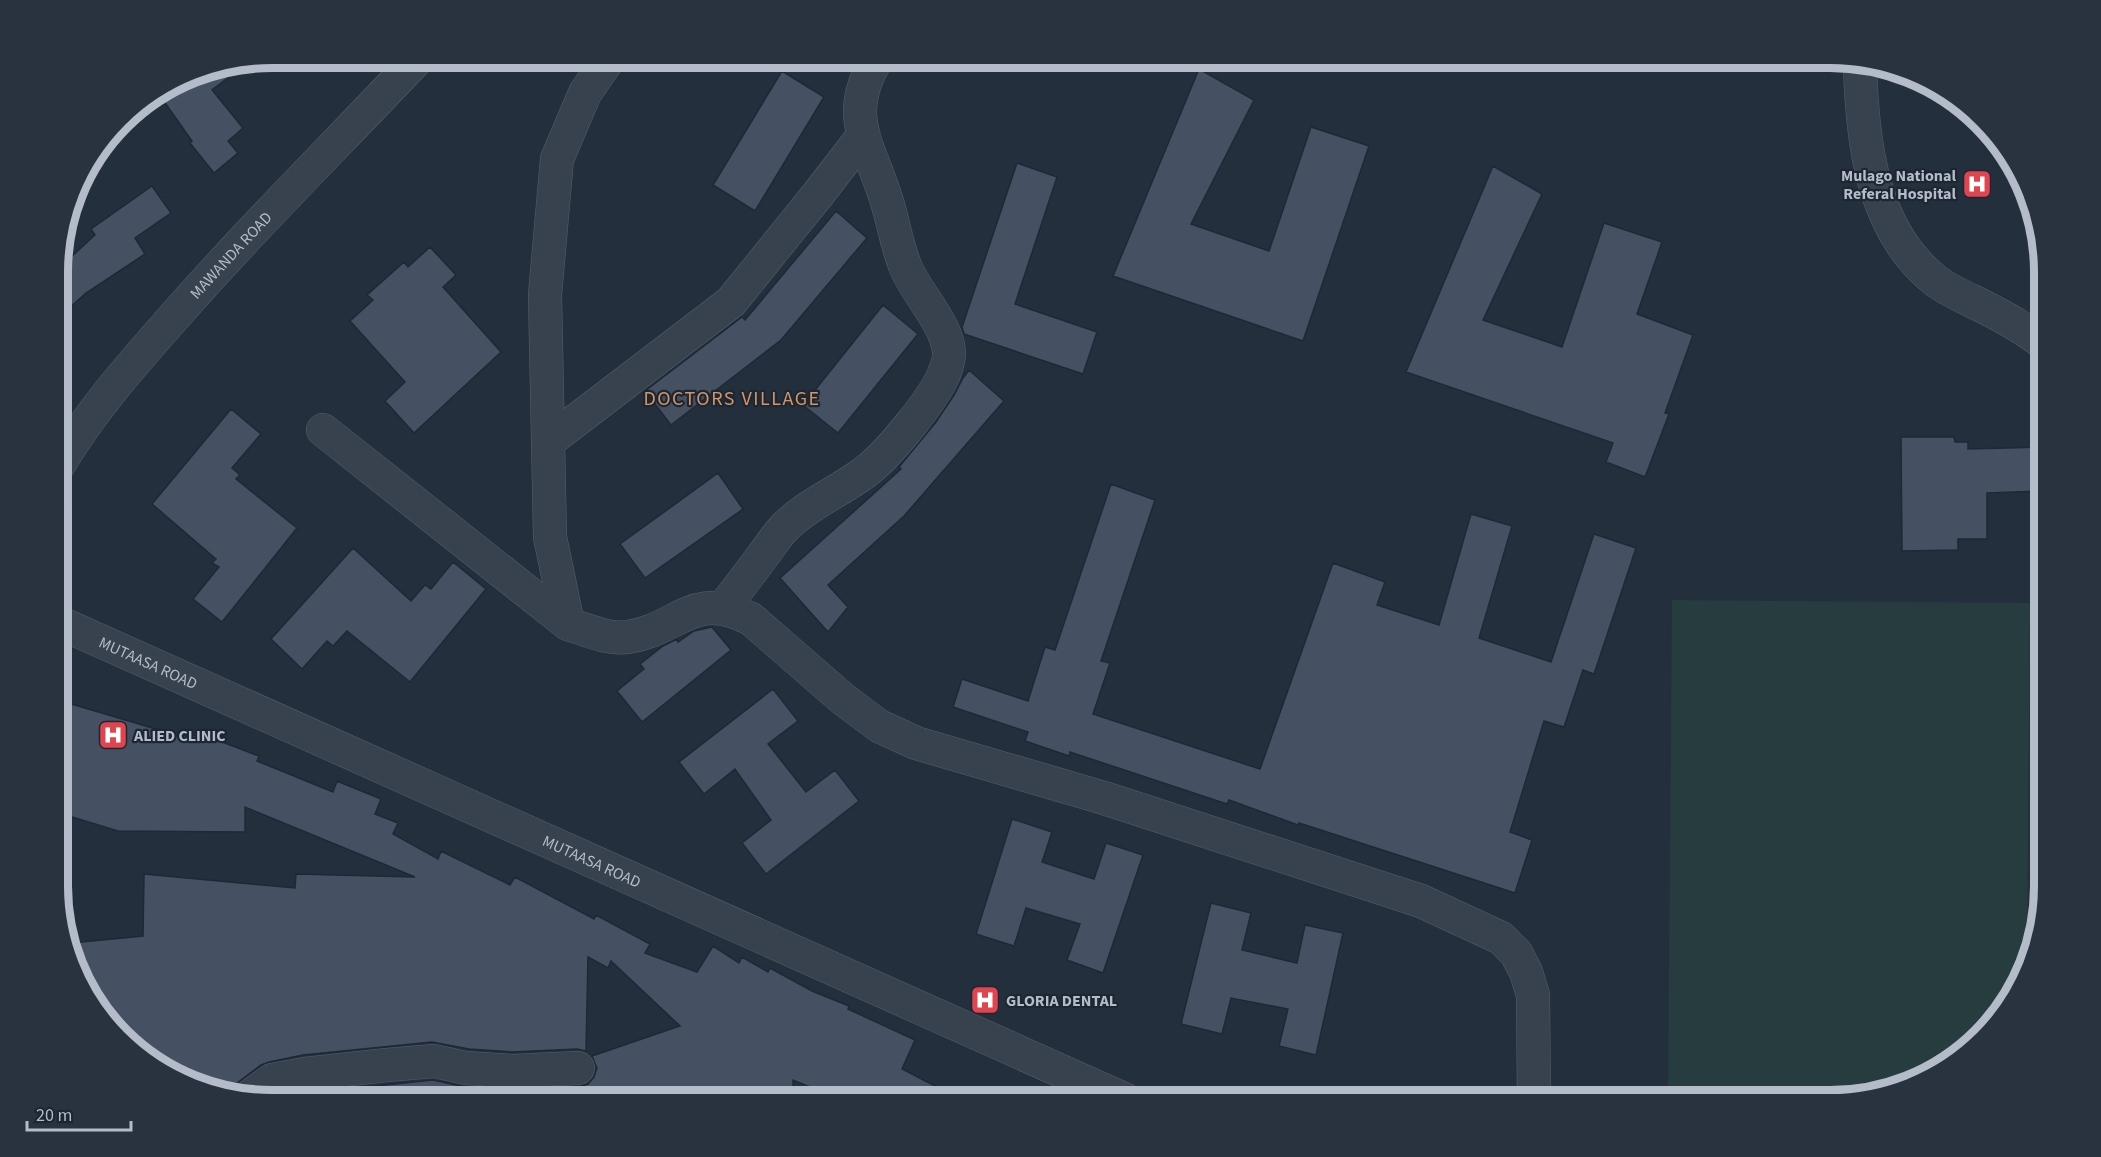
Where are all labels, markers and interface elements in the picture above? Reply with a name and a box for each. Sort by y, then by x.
place label: Mulago National Referal Hospital [1841,165,1956,205]
hospital icon: Mulago National Referal Hospital [1961,168,1993,200]
street label: MAWANDA ROAD [185,207,277,304]
district label: DOCTORS VILLAGE [643,385,821,413]
street label: MUTAASA ROAD [95,632,201,695]
hospital icon: ALIED CLINIC [97,719,129,751]
place label: ALIED CLINIC [133,725,226,747]
street label: MUTAASA ROAD [539,830,644,894]
hospital icon: GLORIA DENTAL [969,984,1001,1016]
place label: GLORIA DENTAL [1006,990,1117,1012]
scale bar [27,1094,130,1132]
text: 20 m [36,1103,72,1128]

